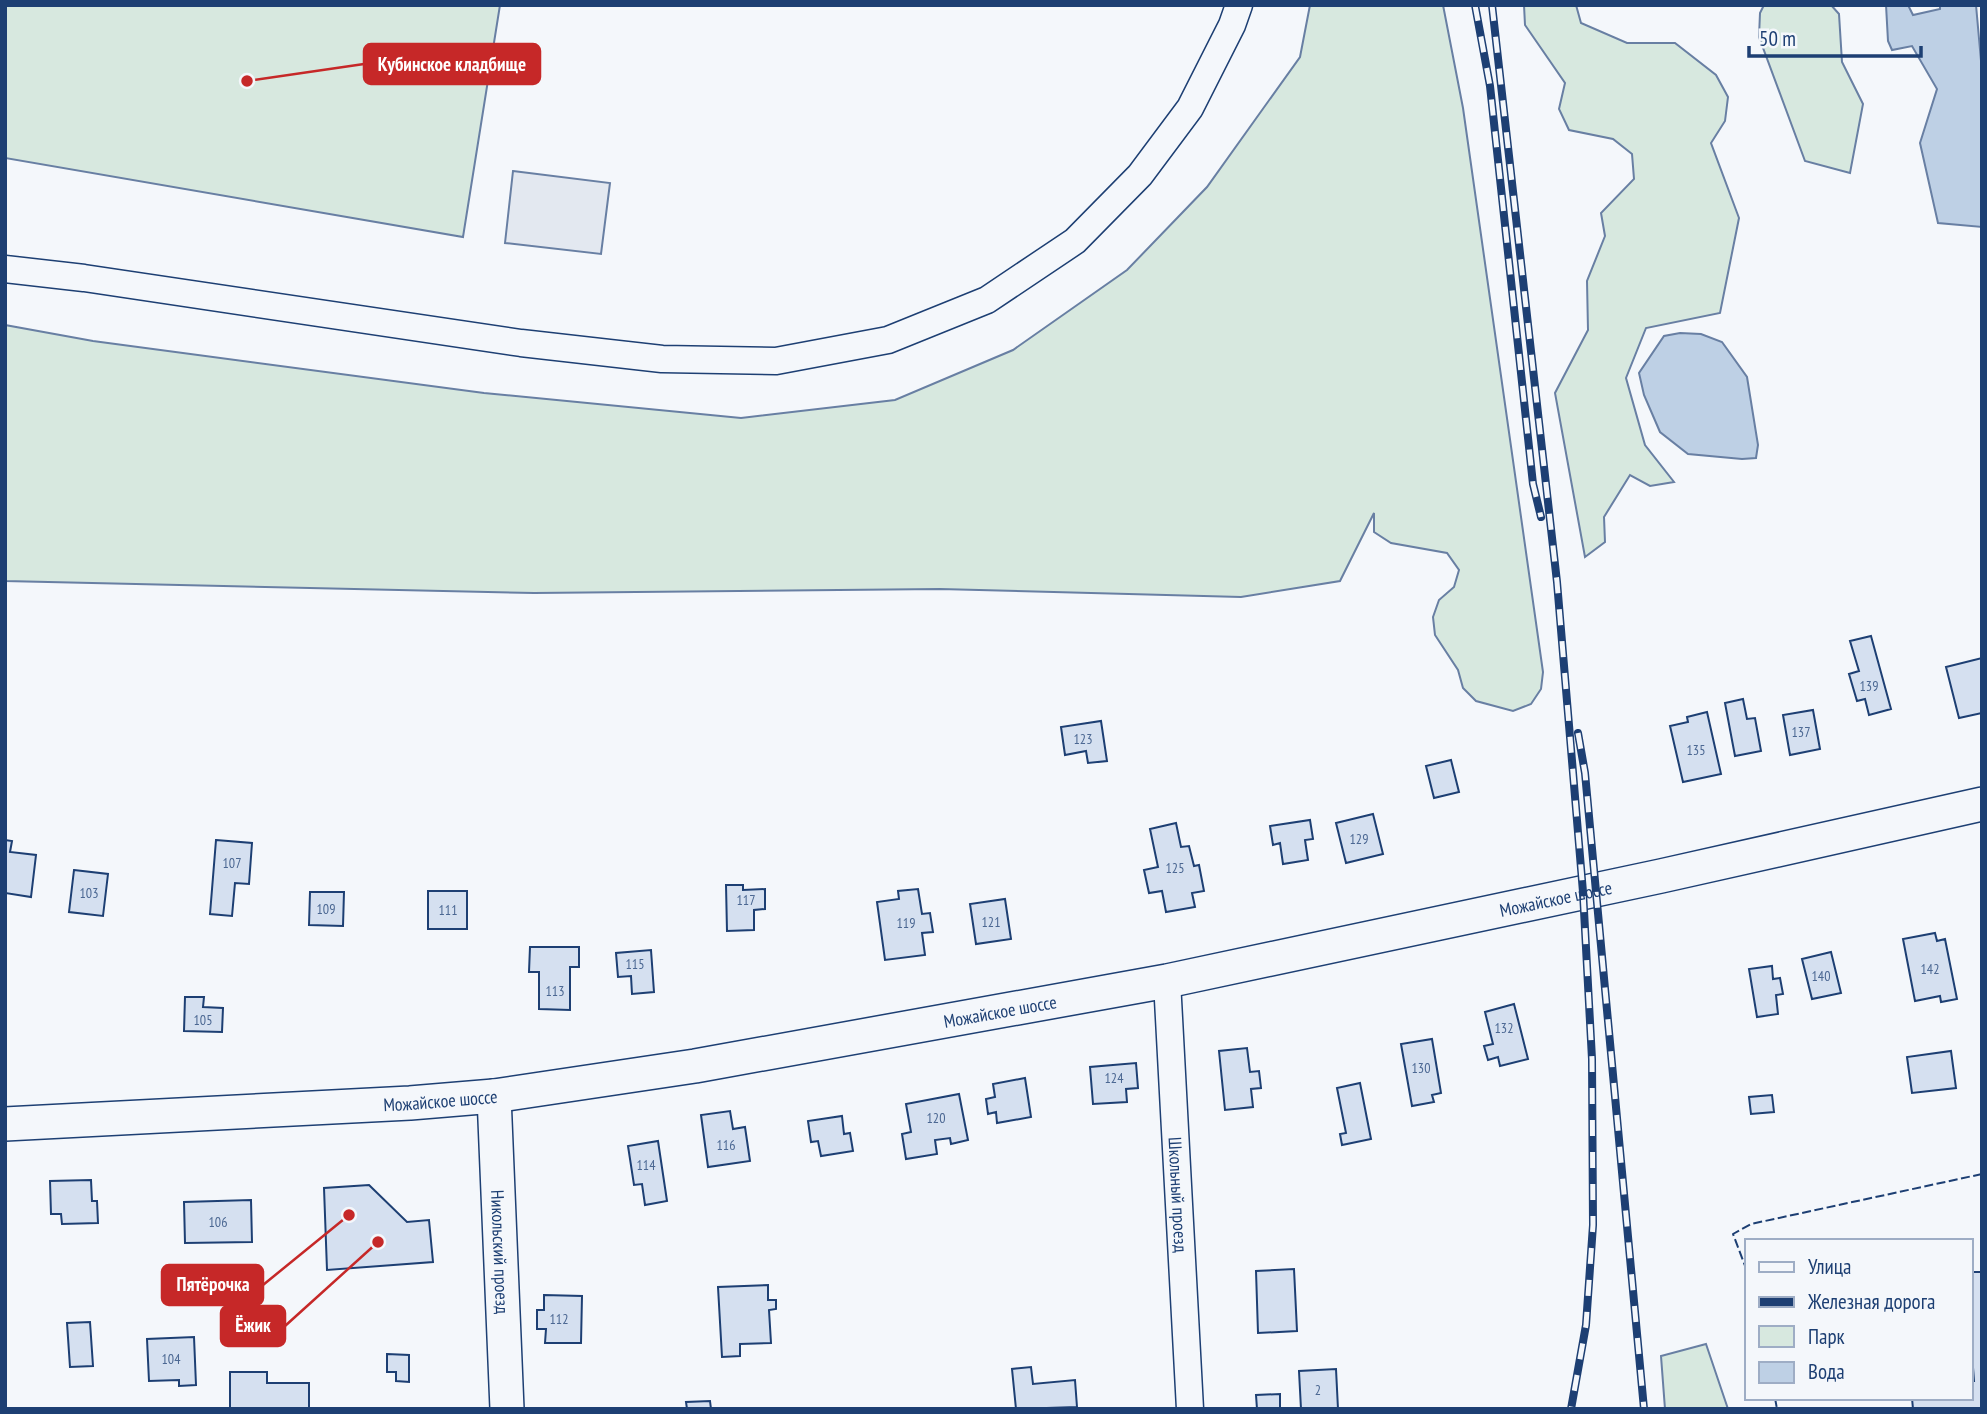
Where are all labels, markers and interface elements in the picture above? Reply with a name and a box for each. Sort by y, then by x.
scale bar [1749,14,1920,58]
text: 50 m [1759,25,1796,52]
callout: Кубинское кладбище [364,44,540,84]
text: Кубинское кладбище [378,52,526,76]
house number: 139 [1860,677,1878,695]
house number: 137 [1792,723,1810,741]
house number: 123 [1074,730,1092,748]
house number: 135 [1687,741,1705,759]
house number: 129 [1350,830,1368,848]
house number: 107 [223,854,241,872]
house number: 125 [1166,859,1184,877]
street label: Можайское шоссе [1497,875,1614,922]
house number: 103 [80,884,98,902]
house number: 117 [737,891,755,909]
house number: 109 [317,900,335,918]
house number: 111 [439,901,457,919]
house number: 121 [982,913,1000,931]
house number: 119 [897,914,915,932]
house number: 115 [626,955,644,973]
house number: 142 [1921,960,1939,978]
house number: 140 [1812,967,1830,985]
house number: 113 [546,982,564,1000]
street label: Можайское шоссе [942,990,1058,1033]
house number: 105 [194,1011,212,1029]
house number: 132 [1495,1019,1513,1037]
house number: 130 [1412,1059,1430,1077]
house number: 124 [1105,1069,1124,1087]
street label: Можайское шоссе [383,1084,498,1116]
house number: 120 [927,1109,945,1127]
house number: 116 [717,1136,735,1154]
street label: Школьный проезд [1164,1136,1193,1253]
house number: 114 [637,1156,656,1174]
street label: Никольский проезд [486,1189,515,1315]
house number: 106 [209,1213,227,1231]
legend [1745,1239,1973,1400]
text: Улица [1808,1253,1851,1280]
callout: Пятёрочка [162,1265,263,1305]
text: Пятёрочка [176,1272,250,1296]
text: Железная дорога [1807,1288,1935,1315]
callout: Ёжик [221,1306,285,1346]
house number: 112 [550,1310,568,1328]
text: Ёжик [235,1313,271,1337]
text: Парк [1808,1323,1845,1350]
house number: 104 [162,1350,181,1368]
text: Вода [1808,1358,1845,1385]
house number: 2 [1315,1381,1321,1399]

